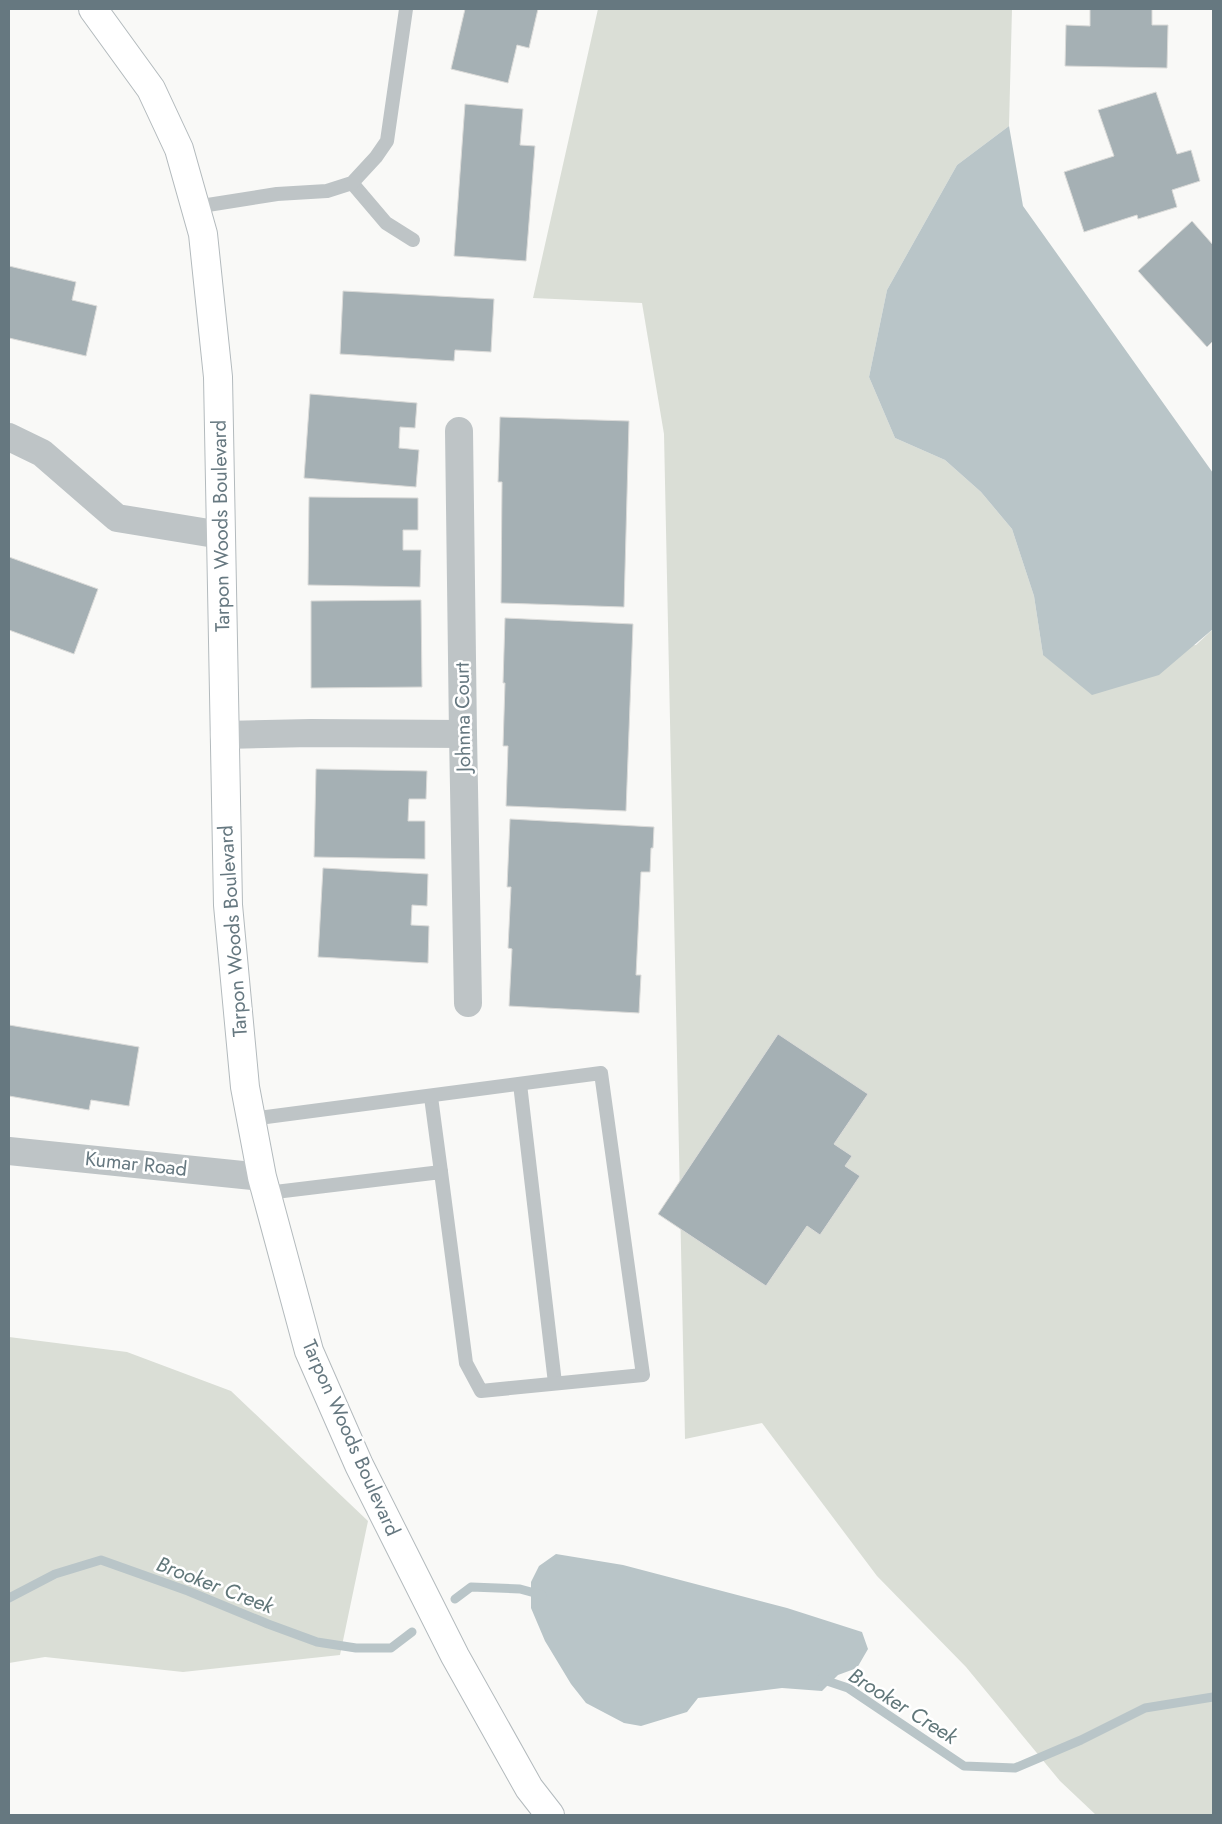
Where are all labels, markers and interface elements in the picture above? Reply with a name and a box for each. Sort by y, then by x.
street label: Tarpon Woods Boulevard [205,420,237,632]
street label: Johnna Court [448,662,479,775]
street label: Tarpon Woods Boulevard [211,824,255,1038]
street label: Kumar Road [84,1144,188,1184]
street label: Tarpon Woods Boulevard [295,1335,407,1541]
water label: Brooker Creek [152,1549,279,1621]
water label: Brooker Creek [843,1661,964,1752]

